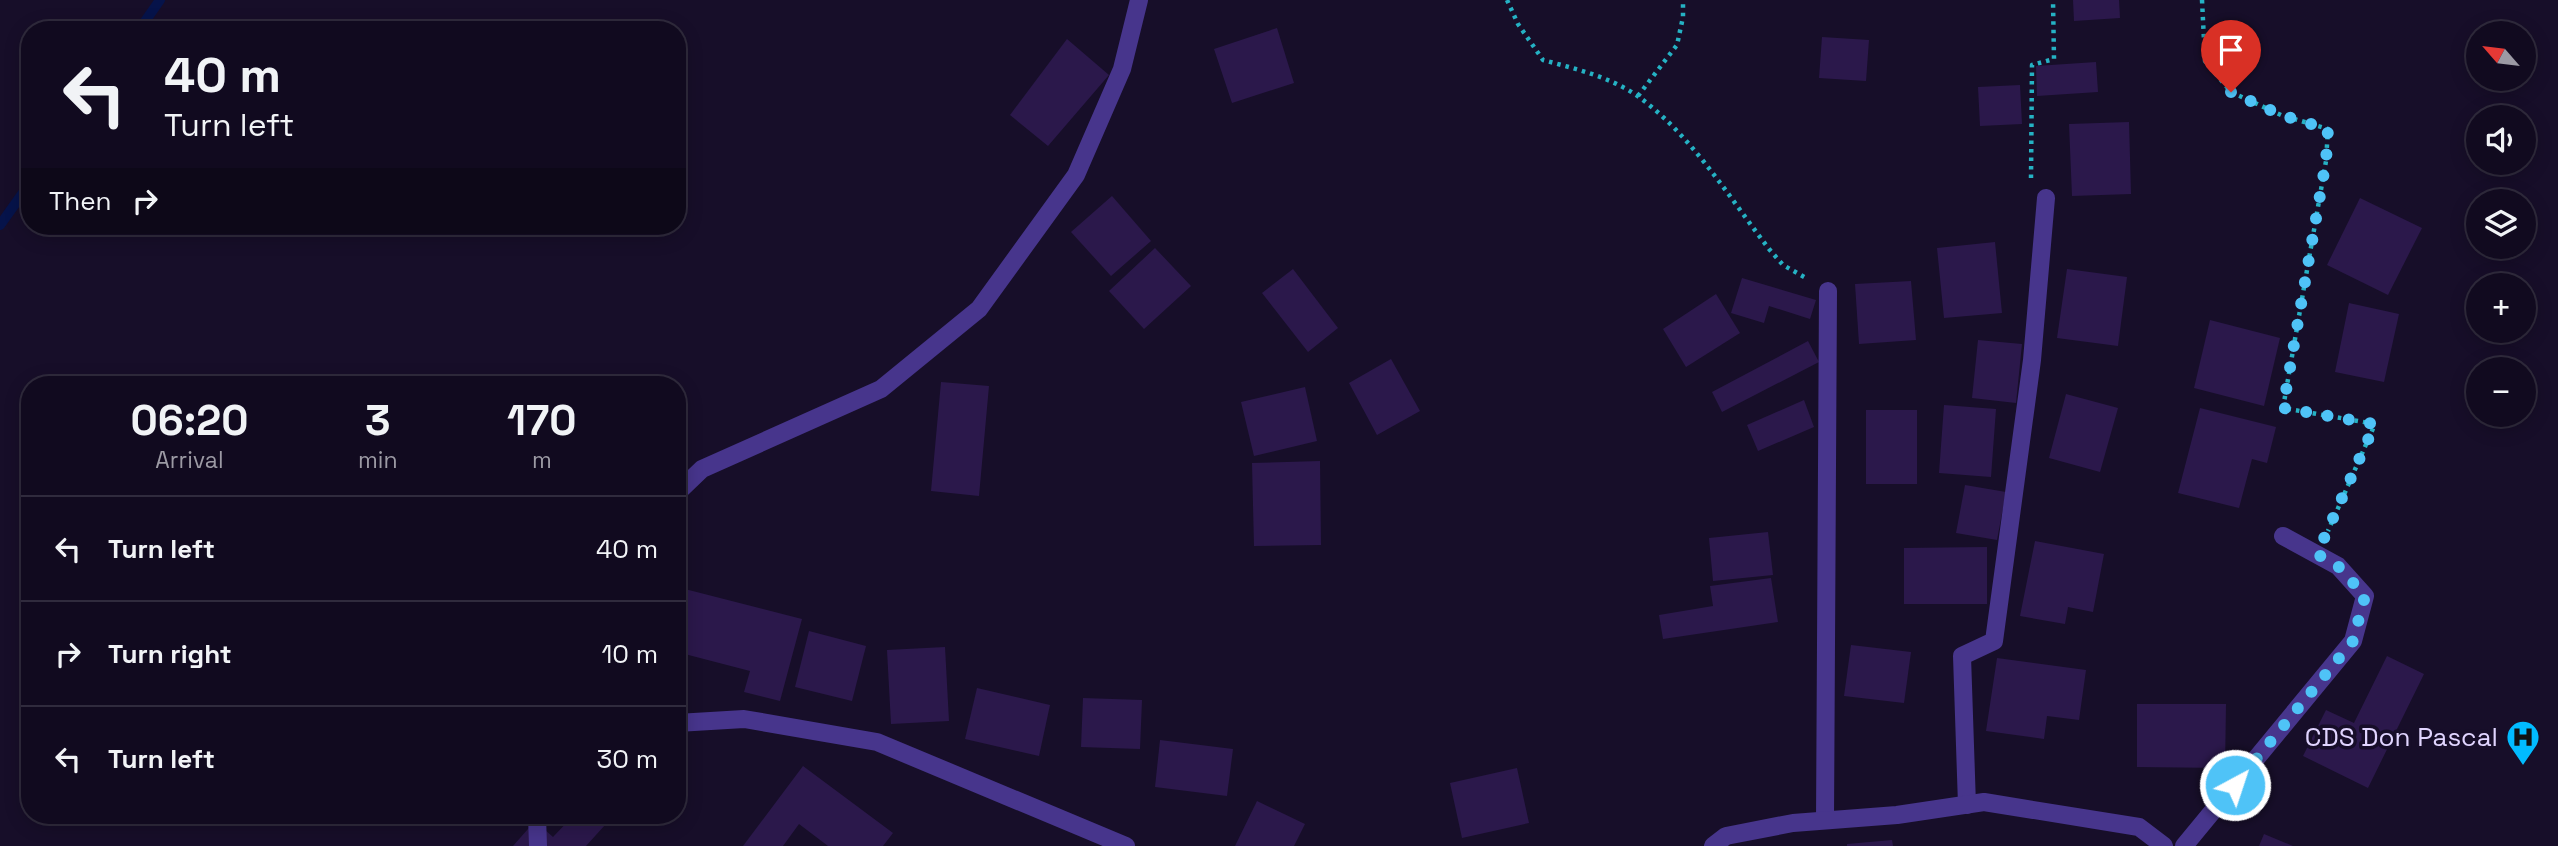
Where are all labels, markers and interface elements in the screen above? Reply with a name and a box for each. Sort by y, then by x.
pin [2201,20,2261,92]
north arrow [2466,21,2536,91]
map controls [2466,21,2536,427]
icon: arrive [2212,31,2250,69]
text: 40 m [164,44,281,106]
icon: left [49,49,140,140]
text: Turn left [164,105,294,145]
button: sound [2466,105,2536,175]
icon: right [126,182,164,220]
text: Then [49,184,112,218]
button: layers [2466,189,2536,259]
button: + [2466,273,2536,343]
button: − [2466,357,2536,427]
text: 06:20 [131,394,248,447]
text: 3 [365,394,391,447]
text: 170 [507,394,576,447]
text: Arrival [155,445,224,475]
text: min [358,445,398,475]
text: m [532,445,552,475]
icon: left [49,530,87,568]
text: Turn left [108,532,215,566]
text: 40 m [596,532,658,566]
icon: right [49,635,87,673]
text: Turn right [108,637,232,671]
text: 10 m [601,637,658,671]
hospital icon: CDS Don Pascal [2504,718,2542,767]
place label: CDS Don Pascal [2305,720,2498,754]
icon: left [49,740,87,778]
text: Turn left [108,742,215,776]
text: 30 m [597,742,658,776]
position arrow [2198,748,2272,822]

